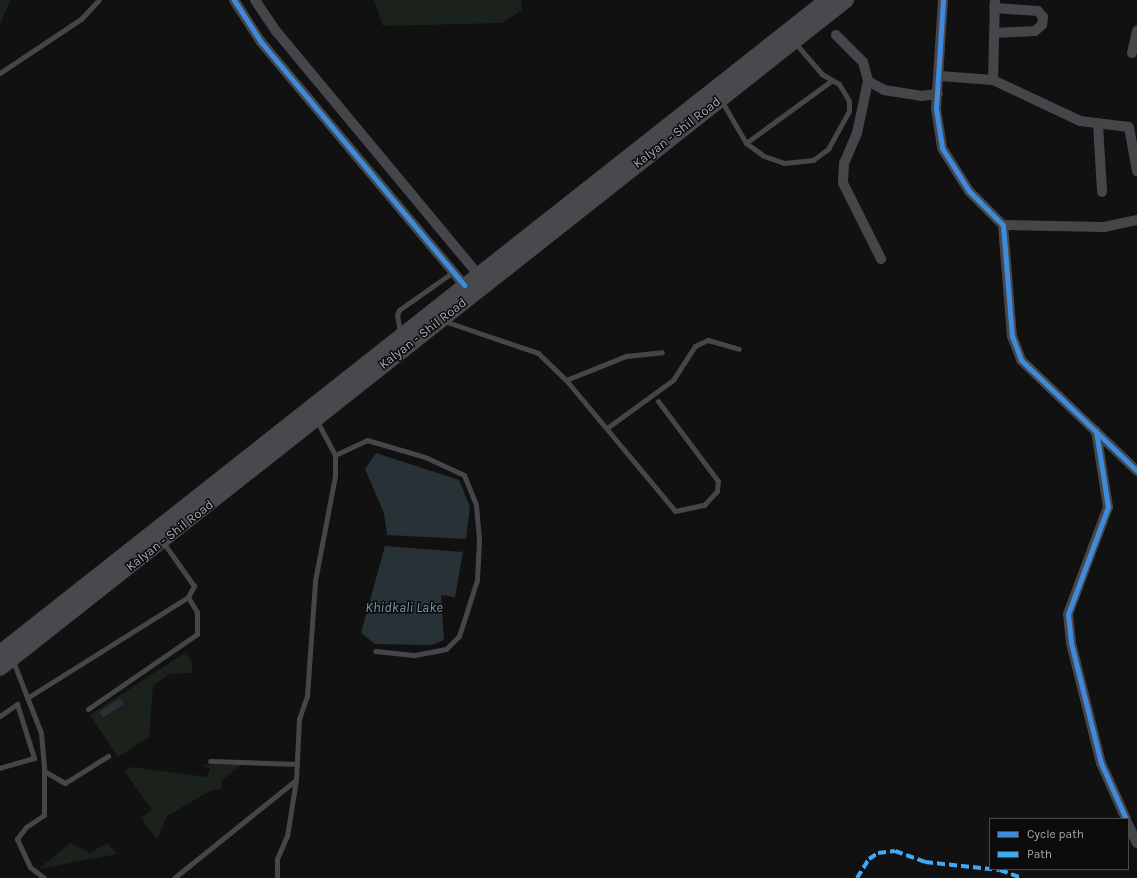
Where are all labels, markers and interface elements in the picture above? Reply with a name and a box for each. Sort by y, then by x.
street label: Kalyan - Shil Road [630,94,724,172]
street label: Kalyan - Shil Road [376,295,470,373]
street label: Kalyan - Shil Road [123,497,217,575]
water label: Khidkali Lake [365,600,443,616]
legend [989,818,1129,870]
text: Cycle path [1027,827,1084,841]
text: Path [1027,847,1052,861]

